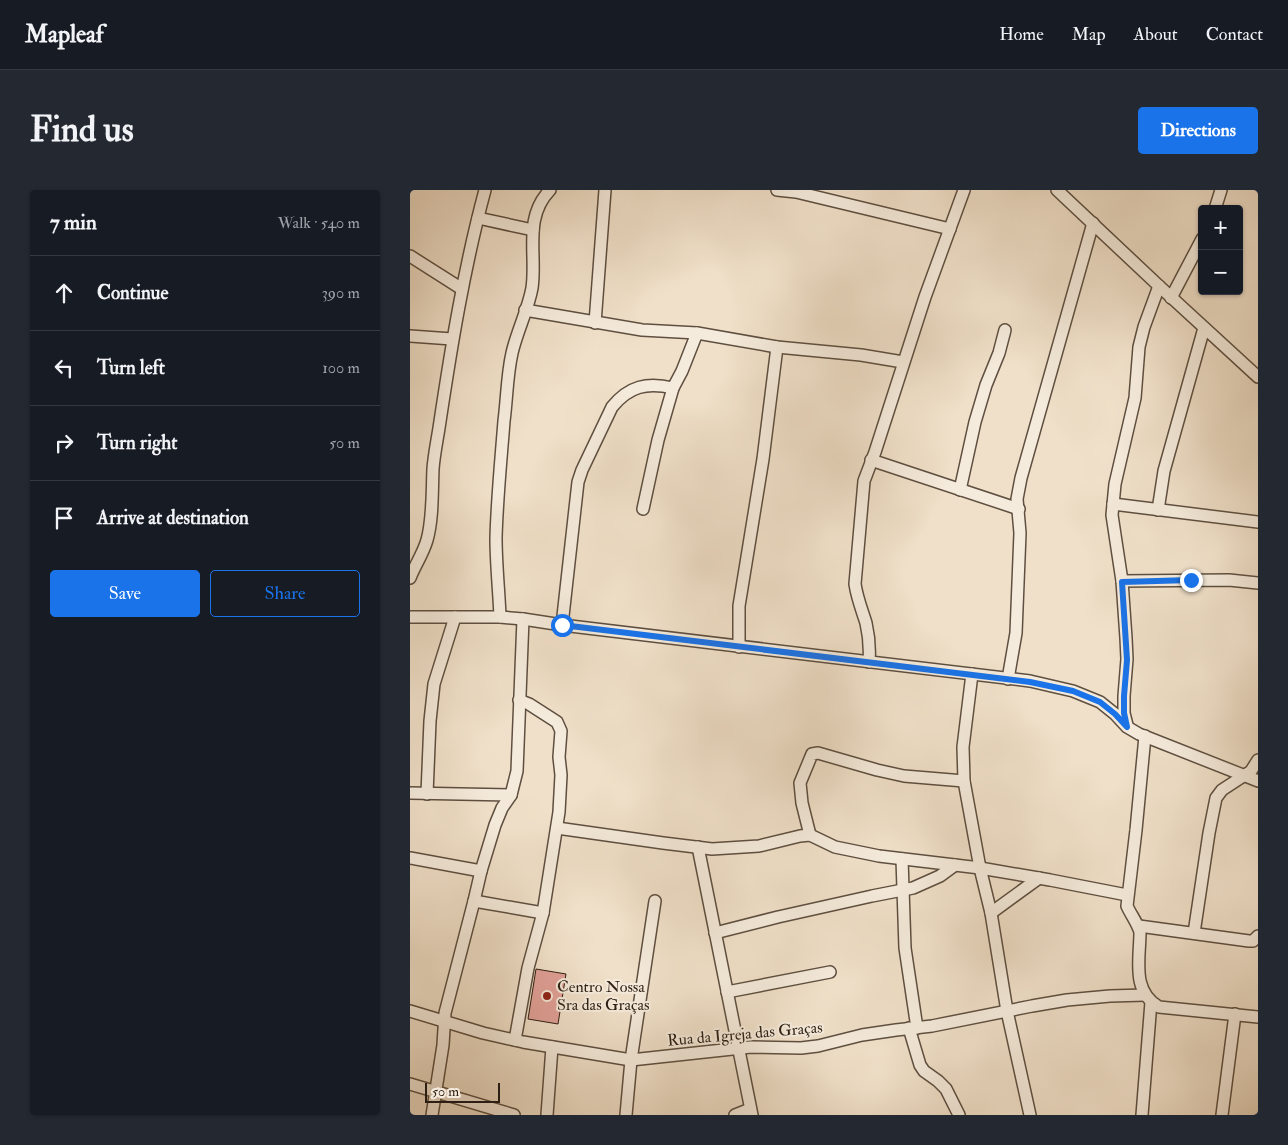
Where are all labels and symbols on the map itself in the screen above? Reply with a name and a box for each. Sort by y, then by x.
route end [1180,569,1203,592]
route start [551,614,574,637]
place label: Centro Nossa Sra das Graças [557,977,650,1015]
marker: Centro Nossa Sra das Graças [541,990,553,1002]
street label: Rua da Igreja das Graças [667,1017,823,1051]
scale bar [425,1080,500,1103]

